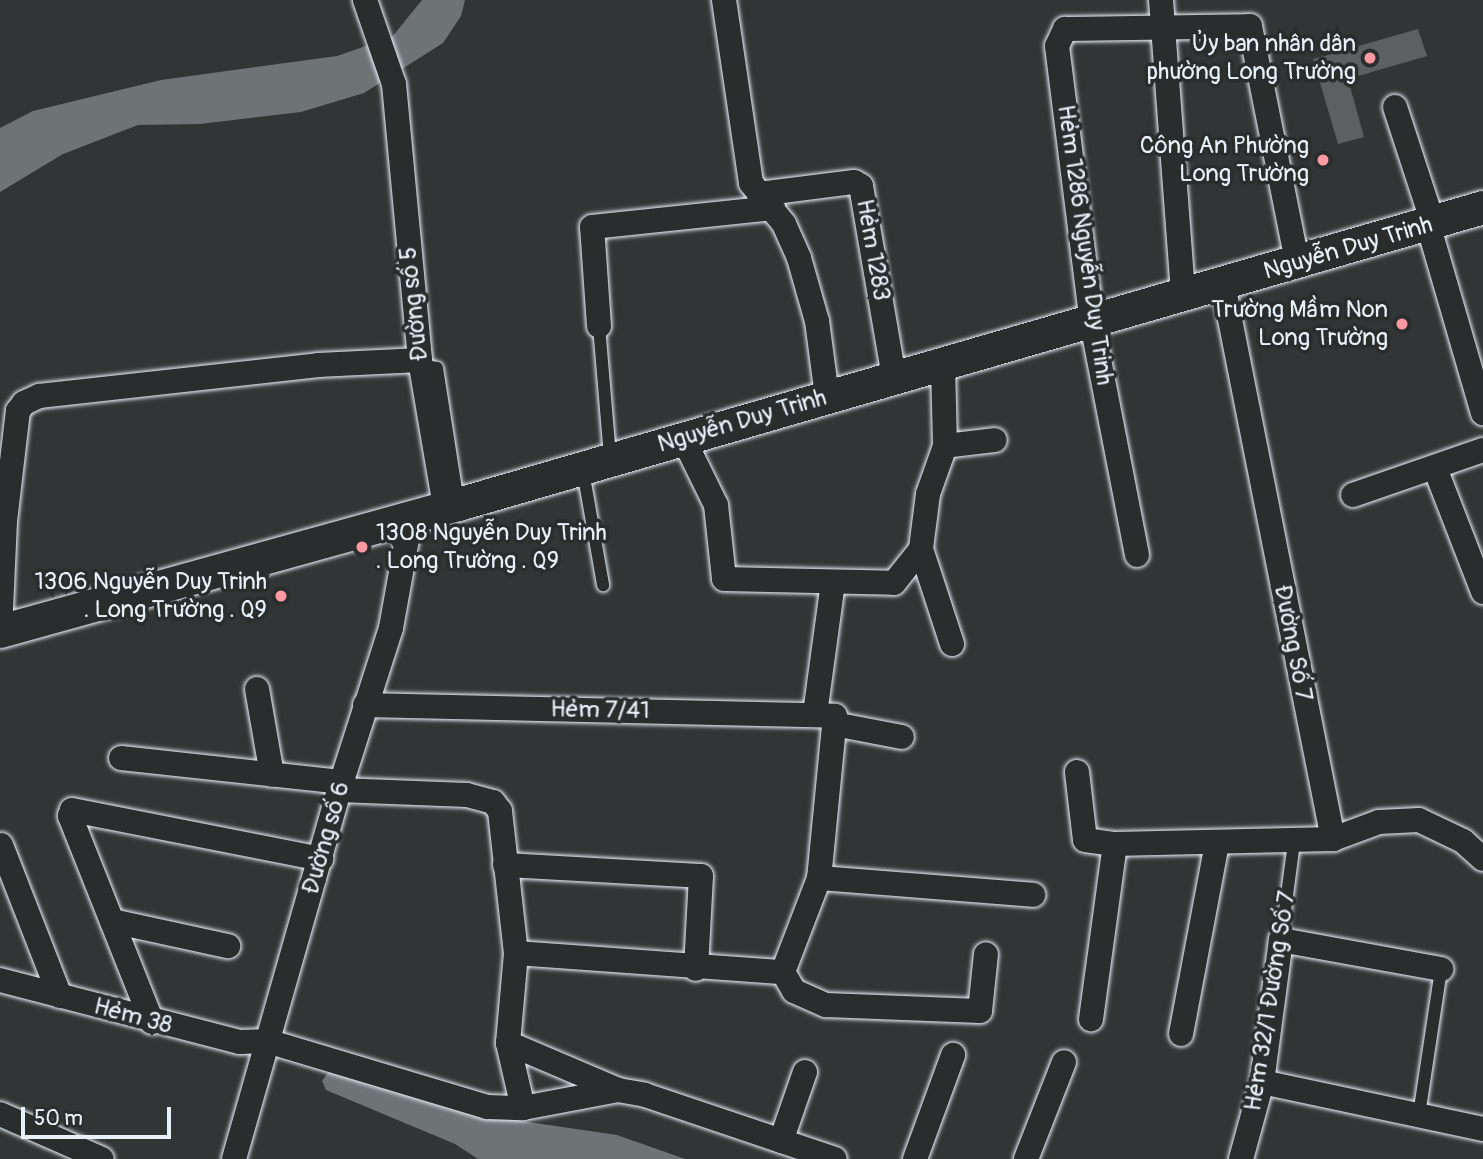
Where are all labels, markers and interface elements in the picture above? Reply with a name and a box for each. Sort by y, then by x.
place label: Ủy ban nhân dân phường Long Trường [1147,30,1356,86]
marker: Ủy ban nhân dân phường Long Trường [1362,50,1378,66]
street label: Hẻm 1286 Nguyễn Duy Trinh [1051,103,1119,387]
place label: Công An Phường Long Trường [1140,132,1309,188]
marker: Công An Phường Long Trường [1315,152,1331,168]
street label: Hẻm 1283 [850,197,896,303]
street label: Nguyễn Duy Trinh [1260,210,1436,286]
street label: Đường số 5 [394,245,434,363]
place label: Trường Mầm Non Long Trường [1211,296,1388,352]
marker: Trường Mầm Non Long Trường [1394,316,1410,332]
street label: Nguyễn Duy Trinh [654,383,830,459]
place label: 1308 Nguyễn Duy Trinh . Long Trường . Q9 [376,519,607,575]
marker: 1308 Nguyễn Duy Trinh . Long Trường . Q9 [354,539,370,555]
place label: 1306 Nguyễn Duy Trinh . Long Trường . Q9 [34,568,267,624]
street label: Đường Số 7 [1268,582,1318,704]
marker: 1306 Nguyễn Duy Trinh . Long Trường . Q9 [273,588,289,604]
street label: Hẻm 7/41 [550,695,650,725]
street label: Đường số 6 [296,778,356,898]
street label: Hẻm 32/1 Đường Số 7 [1238,889,1302,1113]
street label: Hẻm 38 [91,992,175,1040]
scale bar [24,1092,175,1136]
text: 50 m [34,1105,83,1132]

